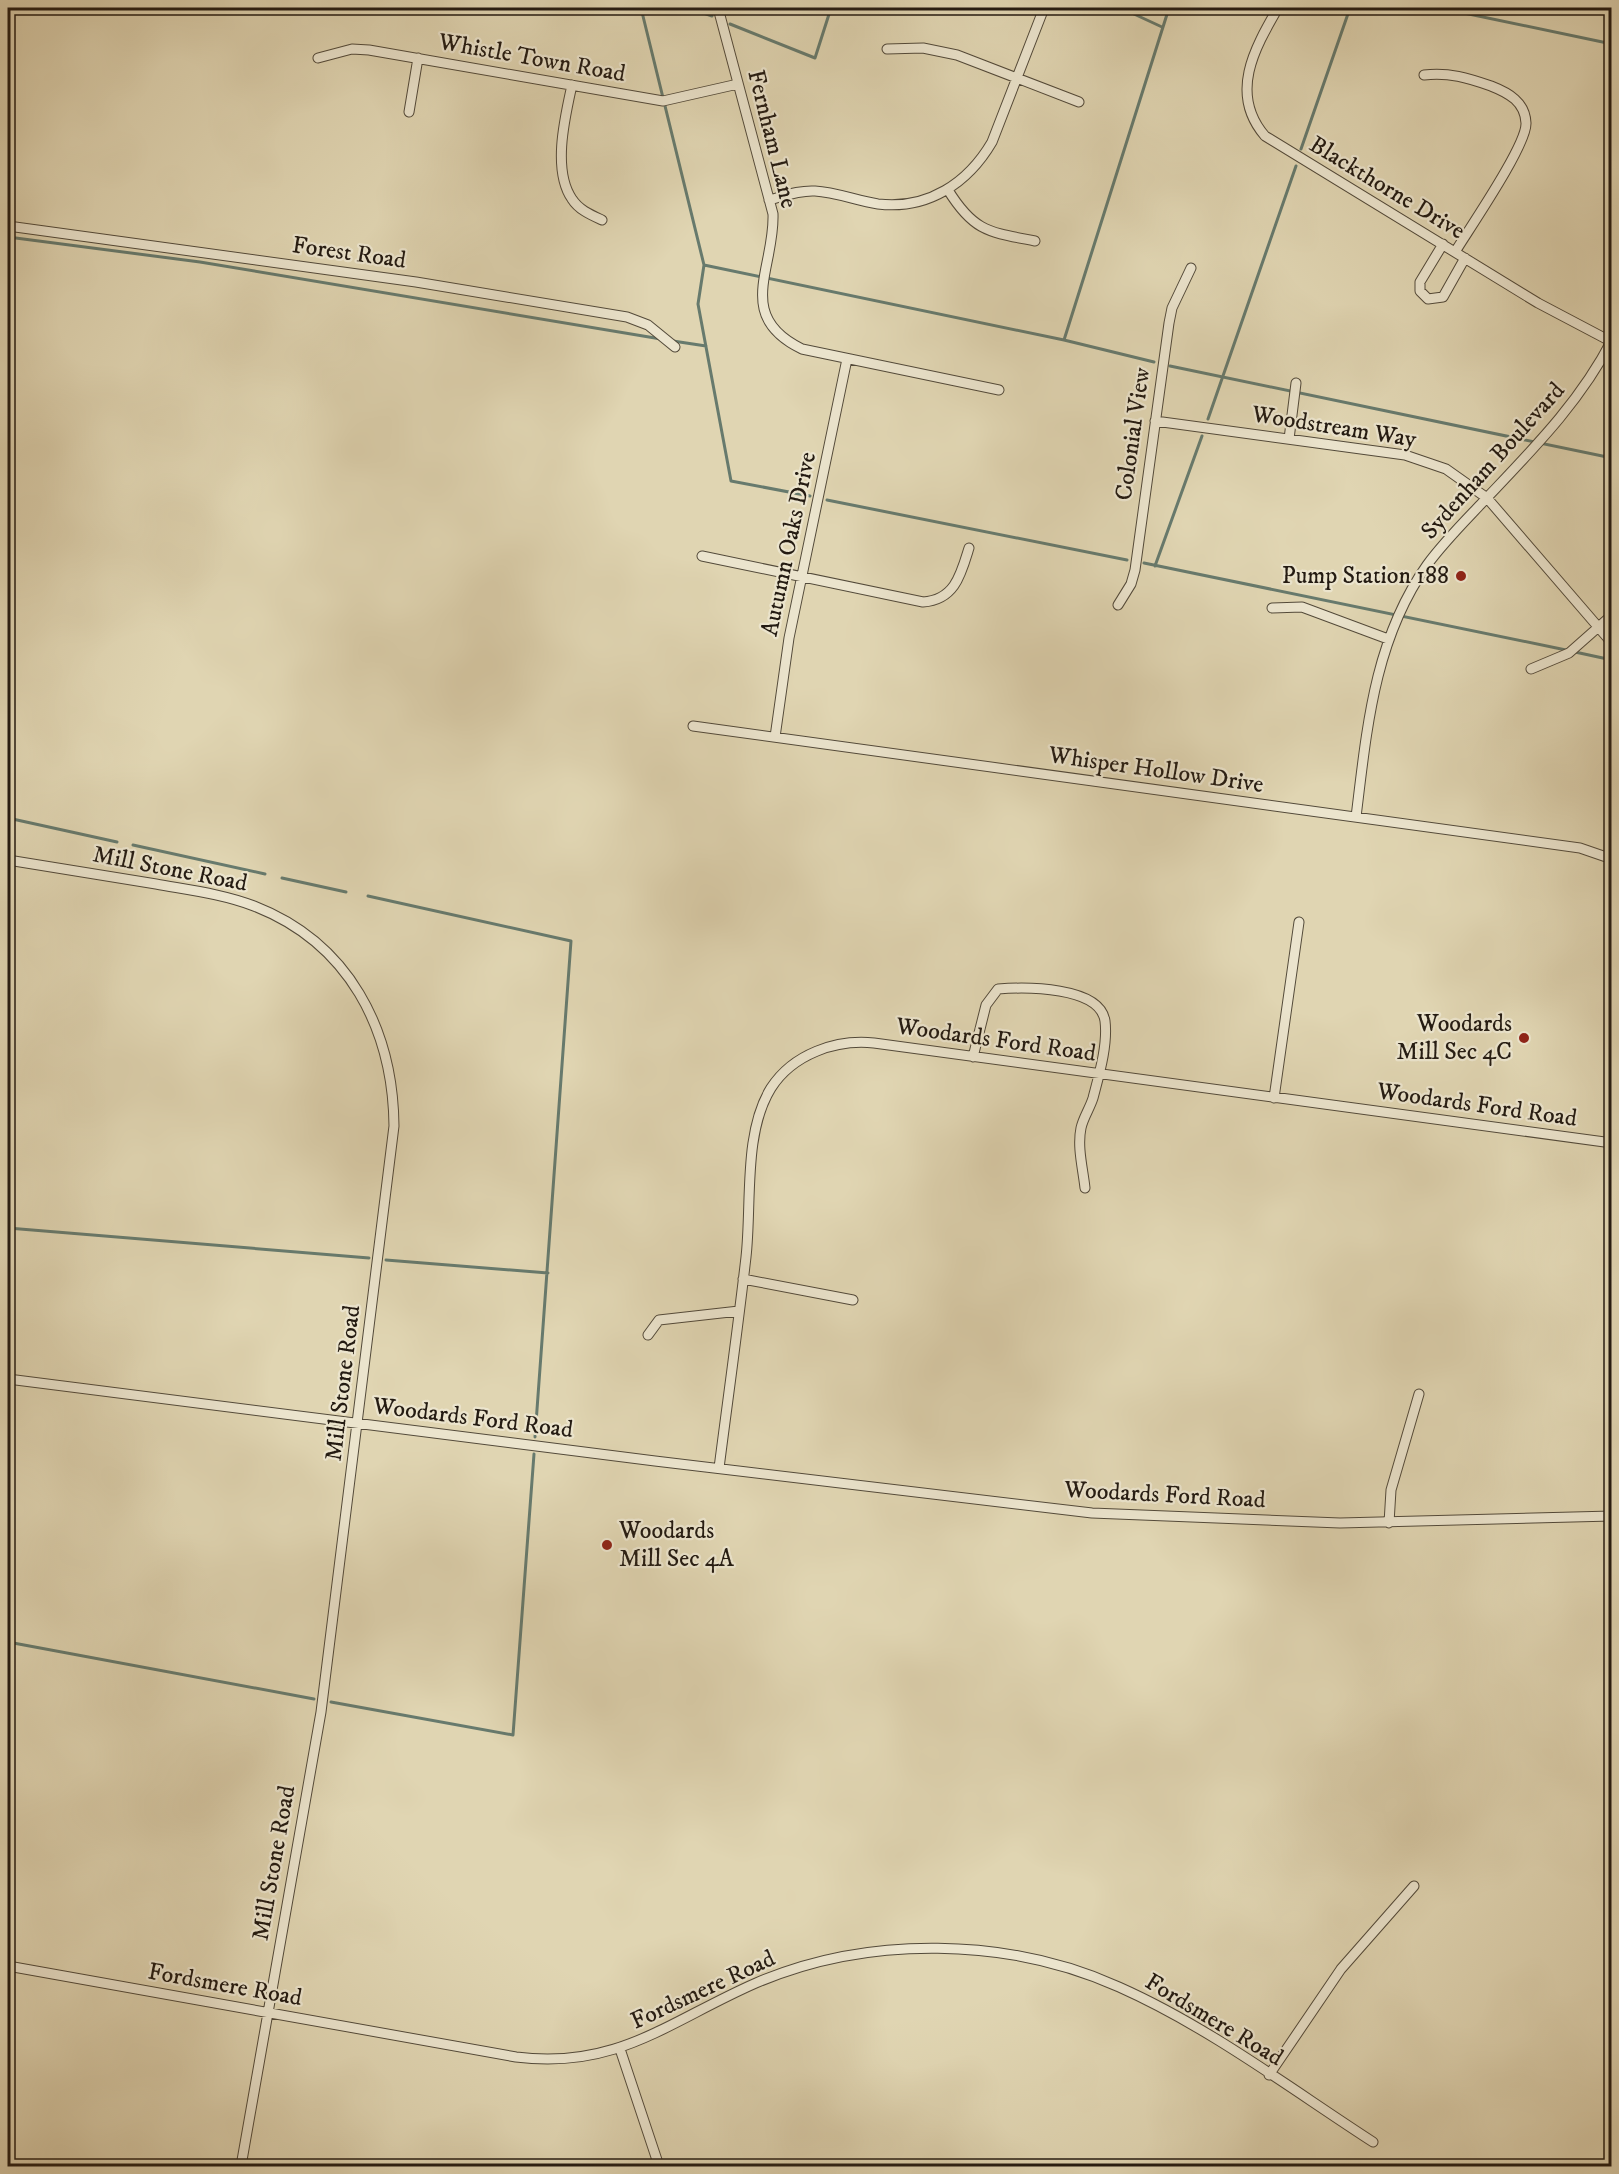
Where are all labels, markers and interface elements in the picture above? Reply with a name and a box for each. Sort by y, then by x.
street label: Whistle Town Road [435,27,628,89]
street label: Fernham Lane [740,67,804,211]
street label: Blackthorne Drive [1304,130,1470,246]
street label: Forest Road [290,230,408,276]
street label: Colonial View [1109,365,1157,502]
street label: Sydenham Boulevard [1415,376,1571,546]
street label: Woodstream Way [1249,399,1419,455]
street label: Autumn Oaks Drive [755,449,823,639]
place label: Pump Station 188 [1282,561,1449,591]
marker: Pump Station 188 [1454,569,1468,583]
street label: Whisper Hollow Drive [1046,740,1265,800]
street label: Mill Stone Road [90,839,250,899]
place label: Woodards Mill Sec 4C [1397,1009,1512,1067]
street label: Woodards Ford Road [893,1011,1098,1069]
marker: Woodards Mill Sec 4C [1517,1031,1531,1045]
street label: Woodards Ford Road [1374,1076,1579,1134]
street label: Mill Stone Road [319,1303,367,1463]
street label: Woodards Ford Road [370,1391,575,1445]
street label: Woodards Ford Road [1063,1475,1266,1515]
place label: Woodards Mill Sec 4A [618,1516,735,1574]
marker: Woodards Mill Sec 4A [600,1538,614,1552]
street label: Mill Stone Road [246,1783,302,1943]
street label: Fordsmere Road [626,1943,780,2037]
street label: Fordsmere Road [146,1957,304,2013]
street label: Fordsmere Road [1139,1967,1289,2073]

